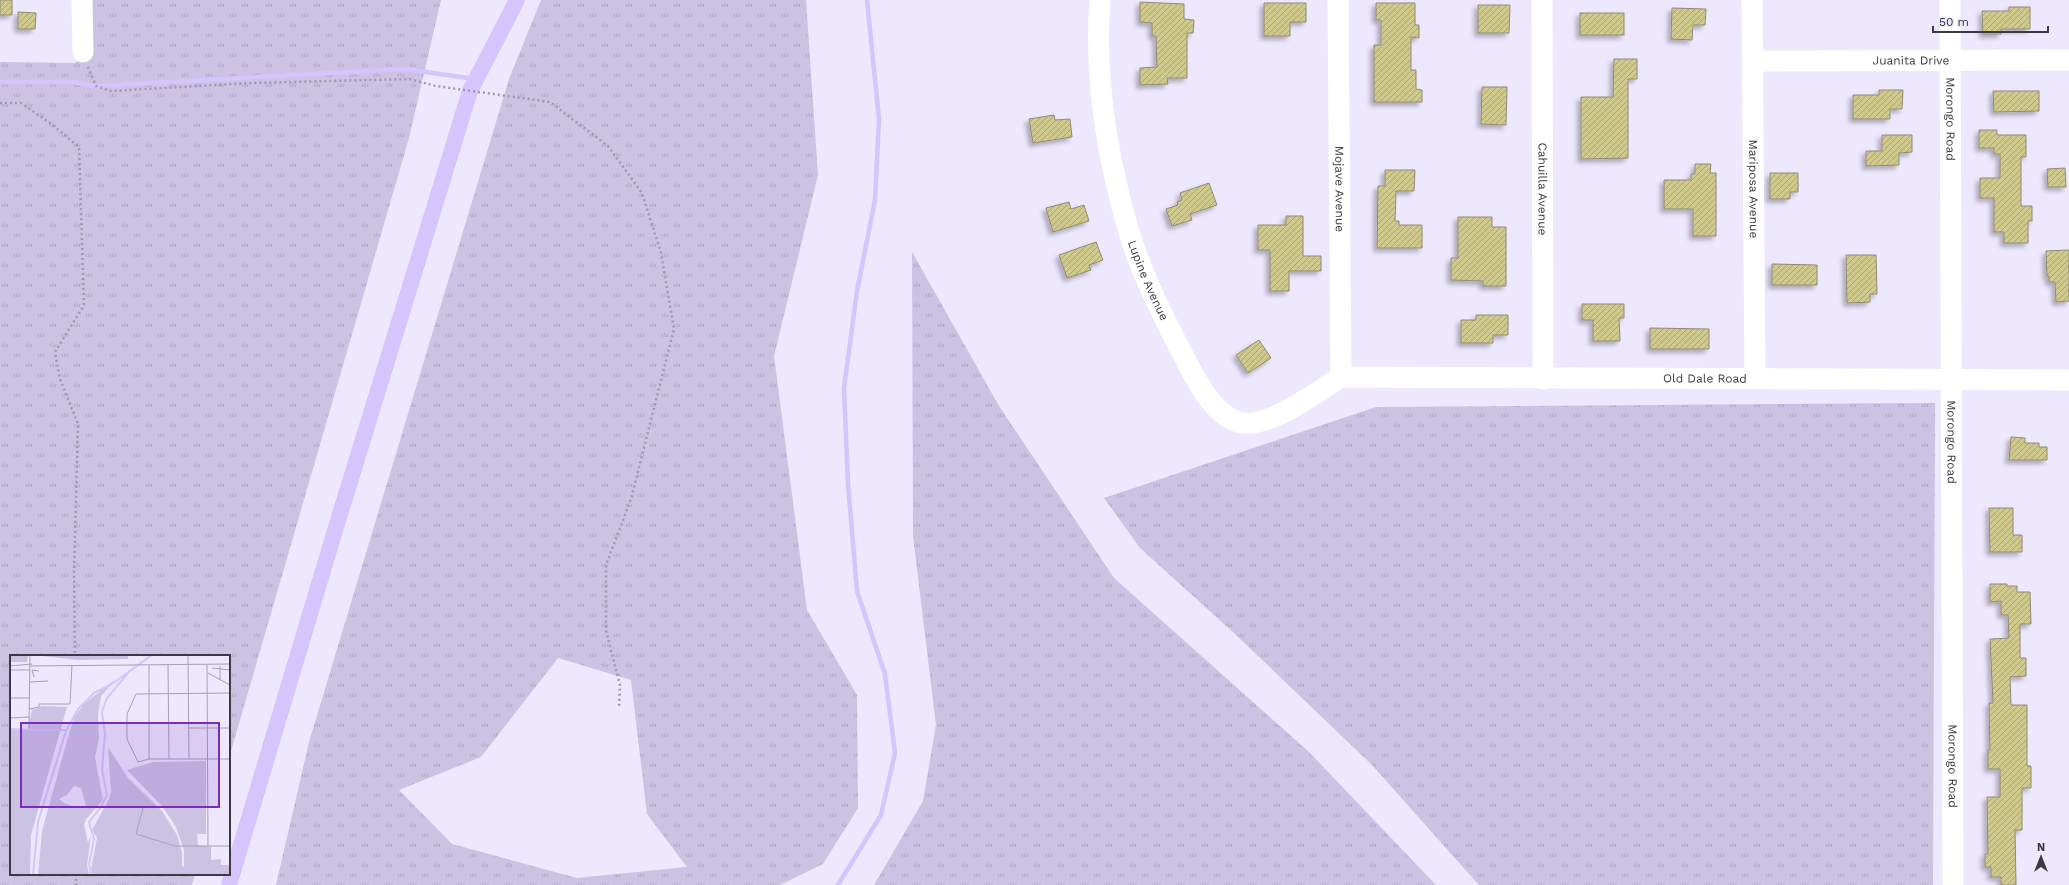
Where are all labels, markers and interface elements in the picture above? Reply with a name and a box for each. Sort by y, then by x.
scale bar [1933,8,2048,34]
text: 50 m [1939,15,1969,29]
street label: Juanita Drive [1872,53,1950,68]
street label: Morongo Road [1943,77,1958,161]
street label: Mariposa Avenue [1746,140,1761,239]
street label: Cahuilla Avenue [1535,142,1550,236]
street label: Mojave Avenue [1332,146,1347,232]
street label: Lupine Avenue [1125,238,1171,323]
street label: Old Dale Road [1663,371,1747,386]
street label: Morongo Road [1944,400,1959,484]
inset map [10,655,230,875]
street label: Morongo Road [1945,724,1960,808]
north arrow [2021,837,2061,877]
text: N [2037,841,2045,854]

